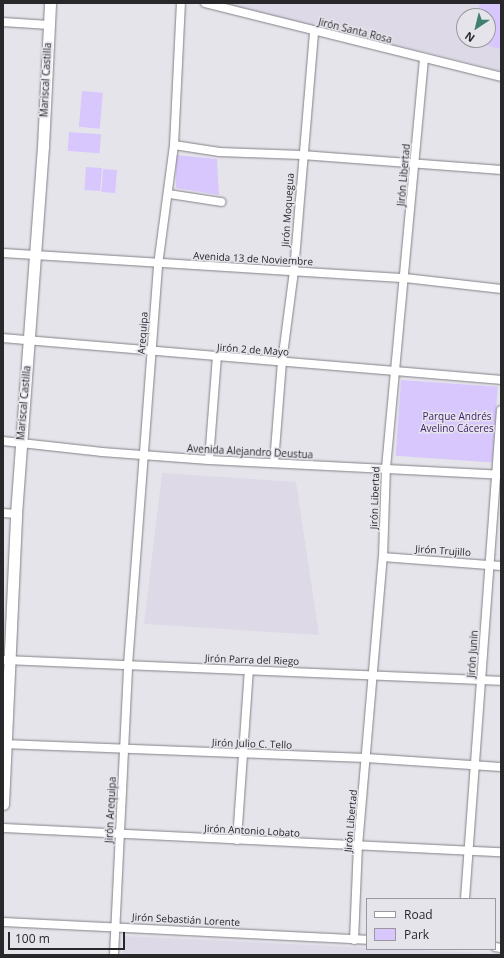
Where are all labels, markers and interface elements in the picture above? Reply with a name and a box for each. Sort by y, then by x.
north arrow [456,8,496,48]
street label: Jirón Santa Rosa [317,16,393,46]
text: N [461,29,477,46]
street label: Mariscal Castilla [38,42,54,118]
street label: Jirón Libertad [395,143,413,207]
street label: Jirón Moquegua [279,173,297,247]
street label: Avenida 13 de Noviembre [193,250,313,268]
street label: Arequipa [136,311,150,355]
street label: Jirón 2 de Mayo [217,341,289,359]
street label: Mariscal Castilla [15,365,33,441]
park label: Parque Andrés Avelino Cáceres [420,410,494,434]
street label: Avenida Alejandro Deustua [187,443,313,461]
street label: Jirón Libertad [368,466,382,530]
street label: Jirón Trujillo [415,543,471,559]
street label: Jirón Junín [465,630,481,678]
street label: Jirón Parra del Riego [205,652,299,668]
street label: Jirón Julio C. Tello [212,737,292,751]
street label: Jirón Arequipa [103,776,119,844]
street label: Jirón Libertad [342,789,360,853]
street label: Jirón Antonio Lobato [204,823,300,839]
legend [366,898,496,950]
text: Road [404,906,433,923]
street label: Jirón Sebastián Lorente [132,911,240,929]
scale bar [10,924,127,950]
text: Park [404,926,429,943]
text: 100 m [15,930,50,947]

